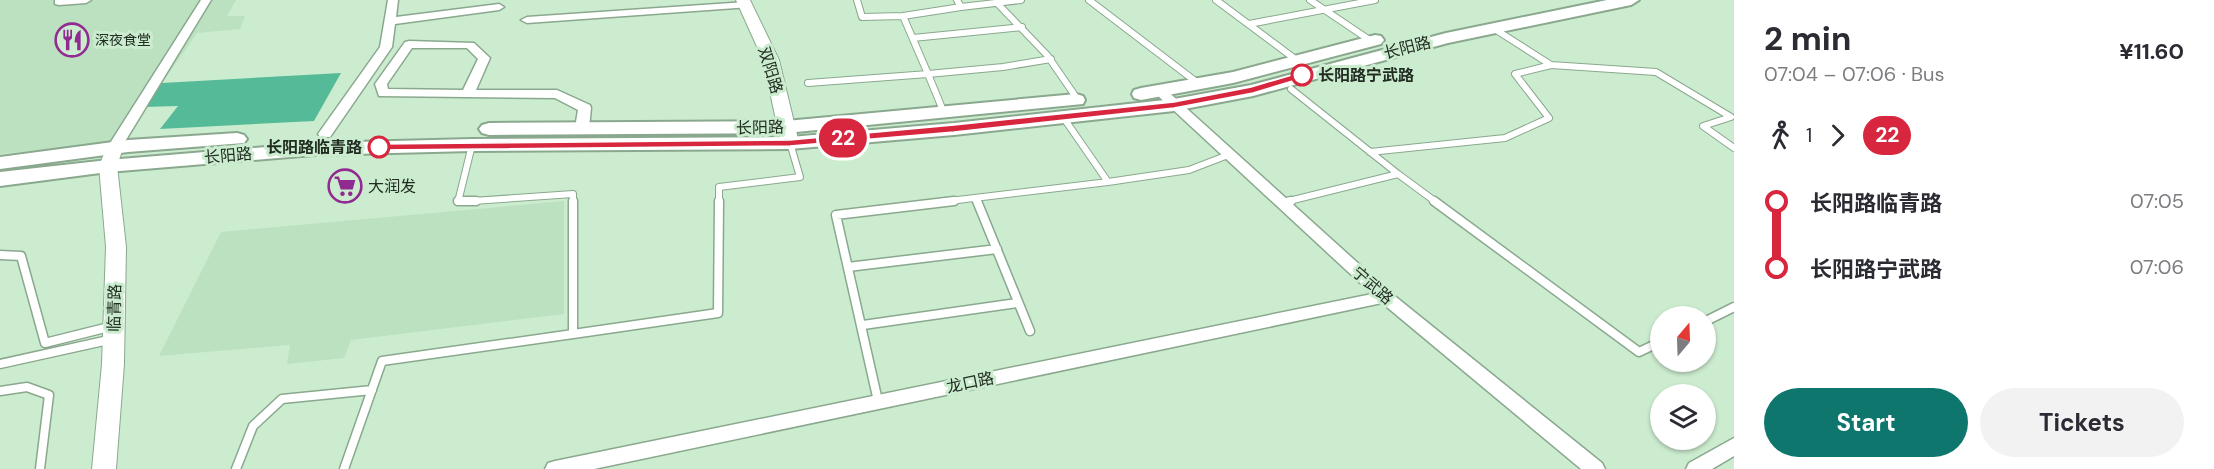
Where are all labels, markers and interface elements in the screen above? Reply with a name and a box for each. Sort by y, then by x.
text: 2 min [1764,17,1851,60]
restaurant icon: 深夜食堂 [54,22,90,58]
place label: 深夜食堂 [95,31,151,49]
street label: 长阳路 [1381,31,1433,63]
text: ¥11.60 [2119,37,2184,66]
street label: 双阳路 [753,44,788,96]
text: 07:04 – 07:06 · Bus [1764,61,1944,87]
marker: 长阳路宁武路 [1291,64,1313,86]
place label: 长阳路宁武路 [1318,65,1414,86]
street label: 长阳路 [736,117,784,138]
line badge: 22 [816,118,870,158]
icon: walk [1764,119,1797,152]
icon: forward [1821,119,1854,152]
text: 22 [1875,121,1899,149]
text: 1 [1806,122,1812,148]
text: 22 [831,124,855,152]
marker: 长阳路临青路 [368,136,390,158]
place label: 长阳路临青路 [266,137,362,158]
street label: 长阳路 [203,143,253,168]
supermarket icon: 大润发 [327,168,363,204]
place label: 大润发 [368,176,416,197]
text: 07:05 [2130,188,2184,214]
text: 长阳路临青路 [1810,189,1942,218]
text: 07:06 [2130,254,2184,280]
text: 长阳路宁武路 [1810,255,1942,284]
street label: 宁武路 [1348,262,1398,309]
street label: 临青路 [104,284,125,332]
north arrow [1650,306,1716,372]
map controls [1650,306,1716,450]
street label: 龙口路 [944,367,996,398]
button: layers [1650,384,1716,450]
button: Start [1764,388,1968,457]
button: Tickets [1980,388,2184,457]

